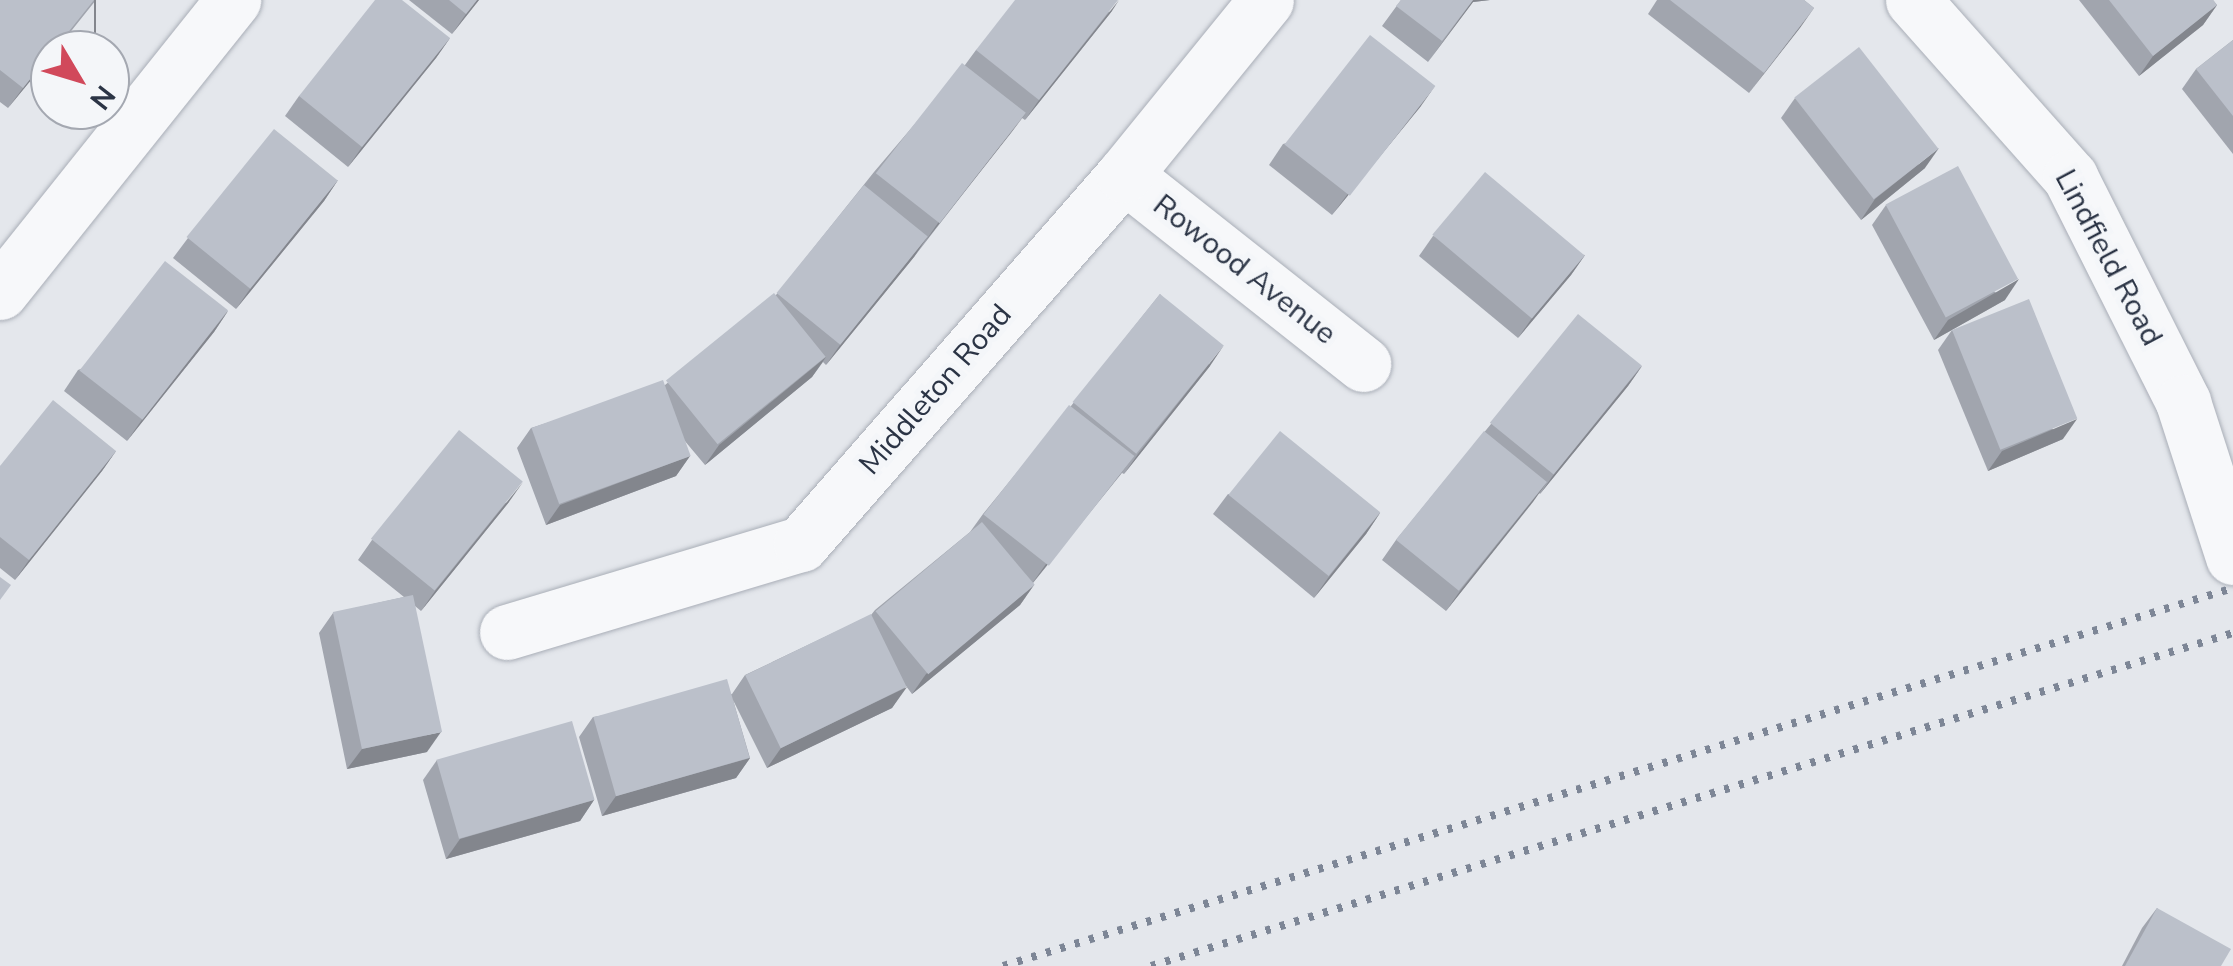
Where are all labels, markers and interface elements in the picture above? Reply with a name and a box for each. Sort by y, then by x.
north arrow [30,30,130,130]
text: N [81,77,123,117]
street label: Lindfield Road [2047,164,2169,352]
street label: Rowood Avenue [1146,188,1342,352]
street label: Middleton Road [852,297,1020,483]

